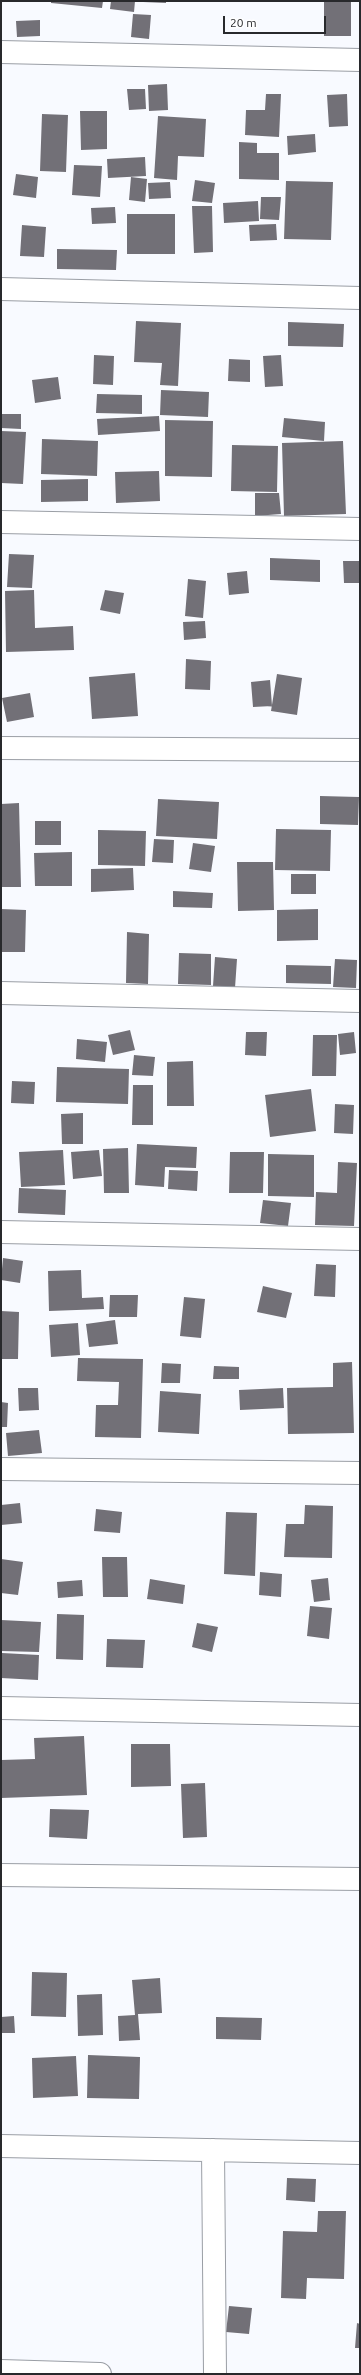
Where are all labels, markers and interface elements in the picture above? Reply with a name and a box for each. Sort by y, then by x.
scale bar [225,8,328,34]
text: 20 m [230,16,257,29]

